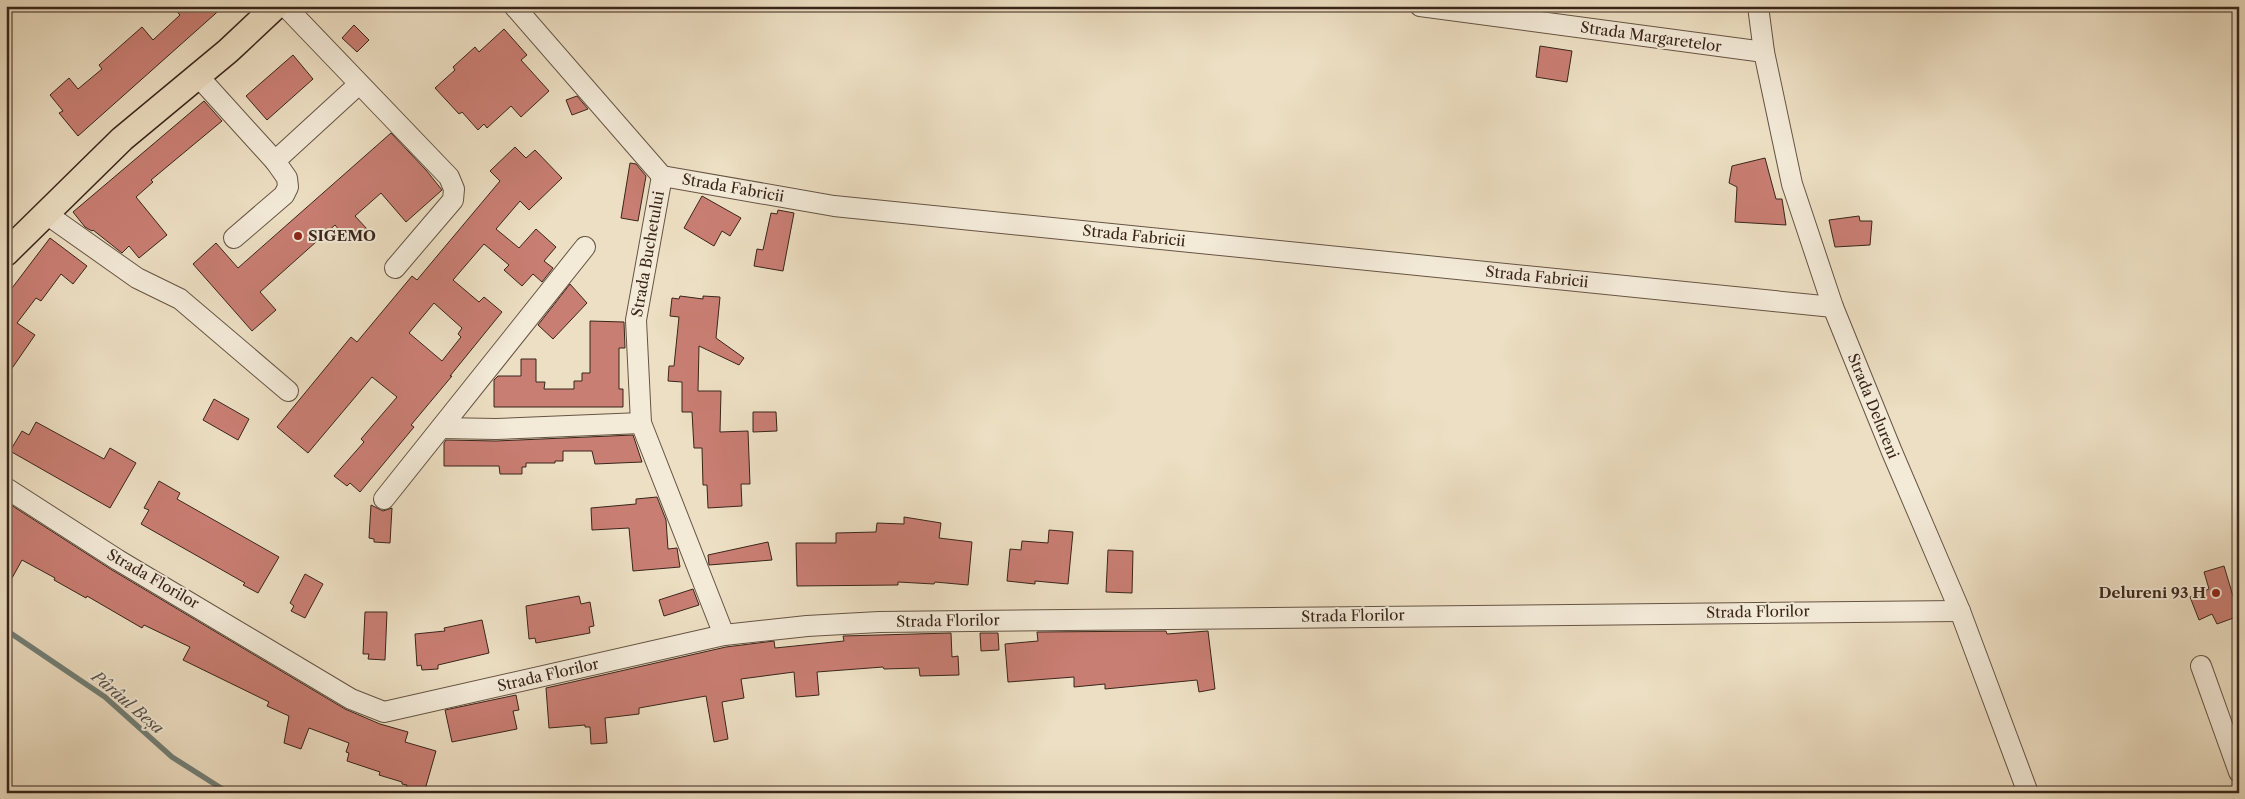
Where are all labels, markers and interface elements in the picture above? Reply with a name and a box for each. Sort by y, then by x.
street label: Strada Margaretelor [1579,17,1724,56]
street label: Strada Fabricii [681,169,786,206]
street label: Strada Buchetului [627,189,668,318]
street label: Strada Fabricii [1082,221,1187,250]
place label: SIGEMO [308,226,376,245]
marker: SIGEMO [292,230,304,242]
street label: Strada Fabricii [1485,262,1590,291]
street label: Strada Delureni [1844,350,1903,462]
street label: Strada Florilor [104,544,203,613]
place label: Delureni 93 H [2098,583,2206,602]
marker: Delureni 93 H [2210,587,2222,599]
street label: Strada Florilor [1706,601,1811,622]
street label: Strada Florilor [1301,605,1406,626]
street label: Strada Florilor [896,610,1001,631]
street label: Strada Florilor [495,653,601,695]
water label: Pârâul Beșa [86,665,168,739]

